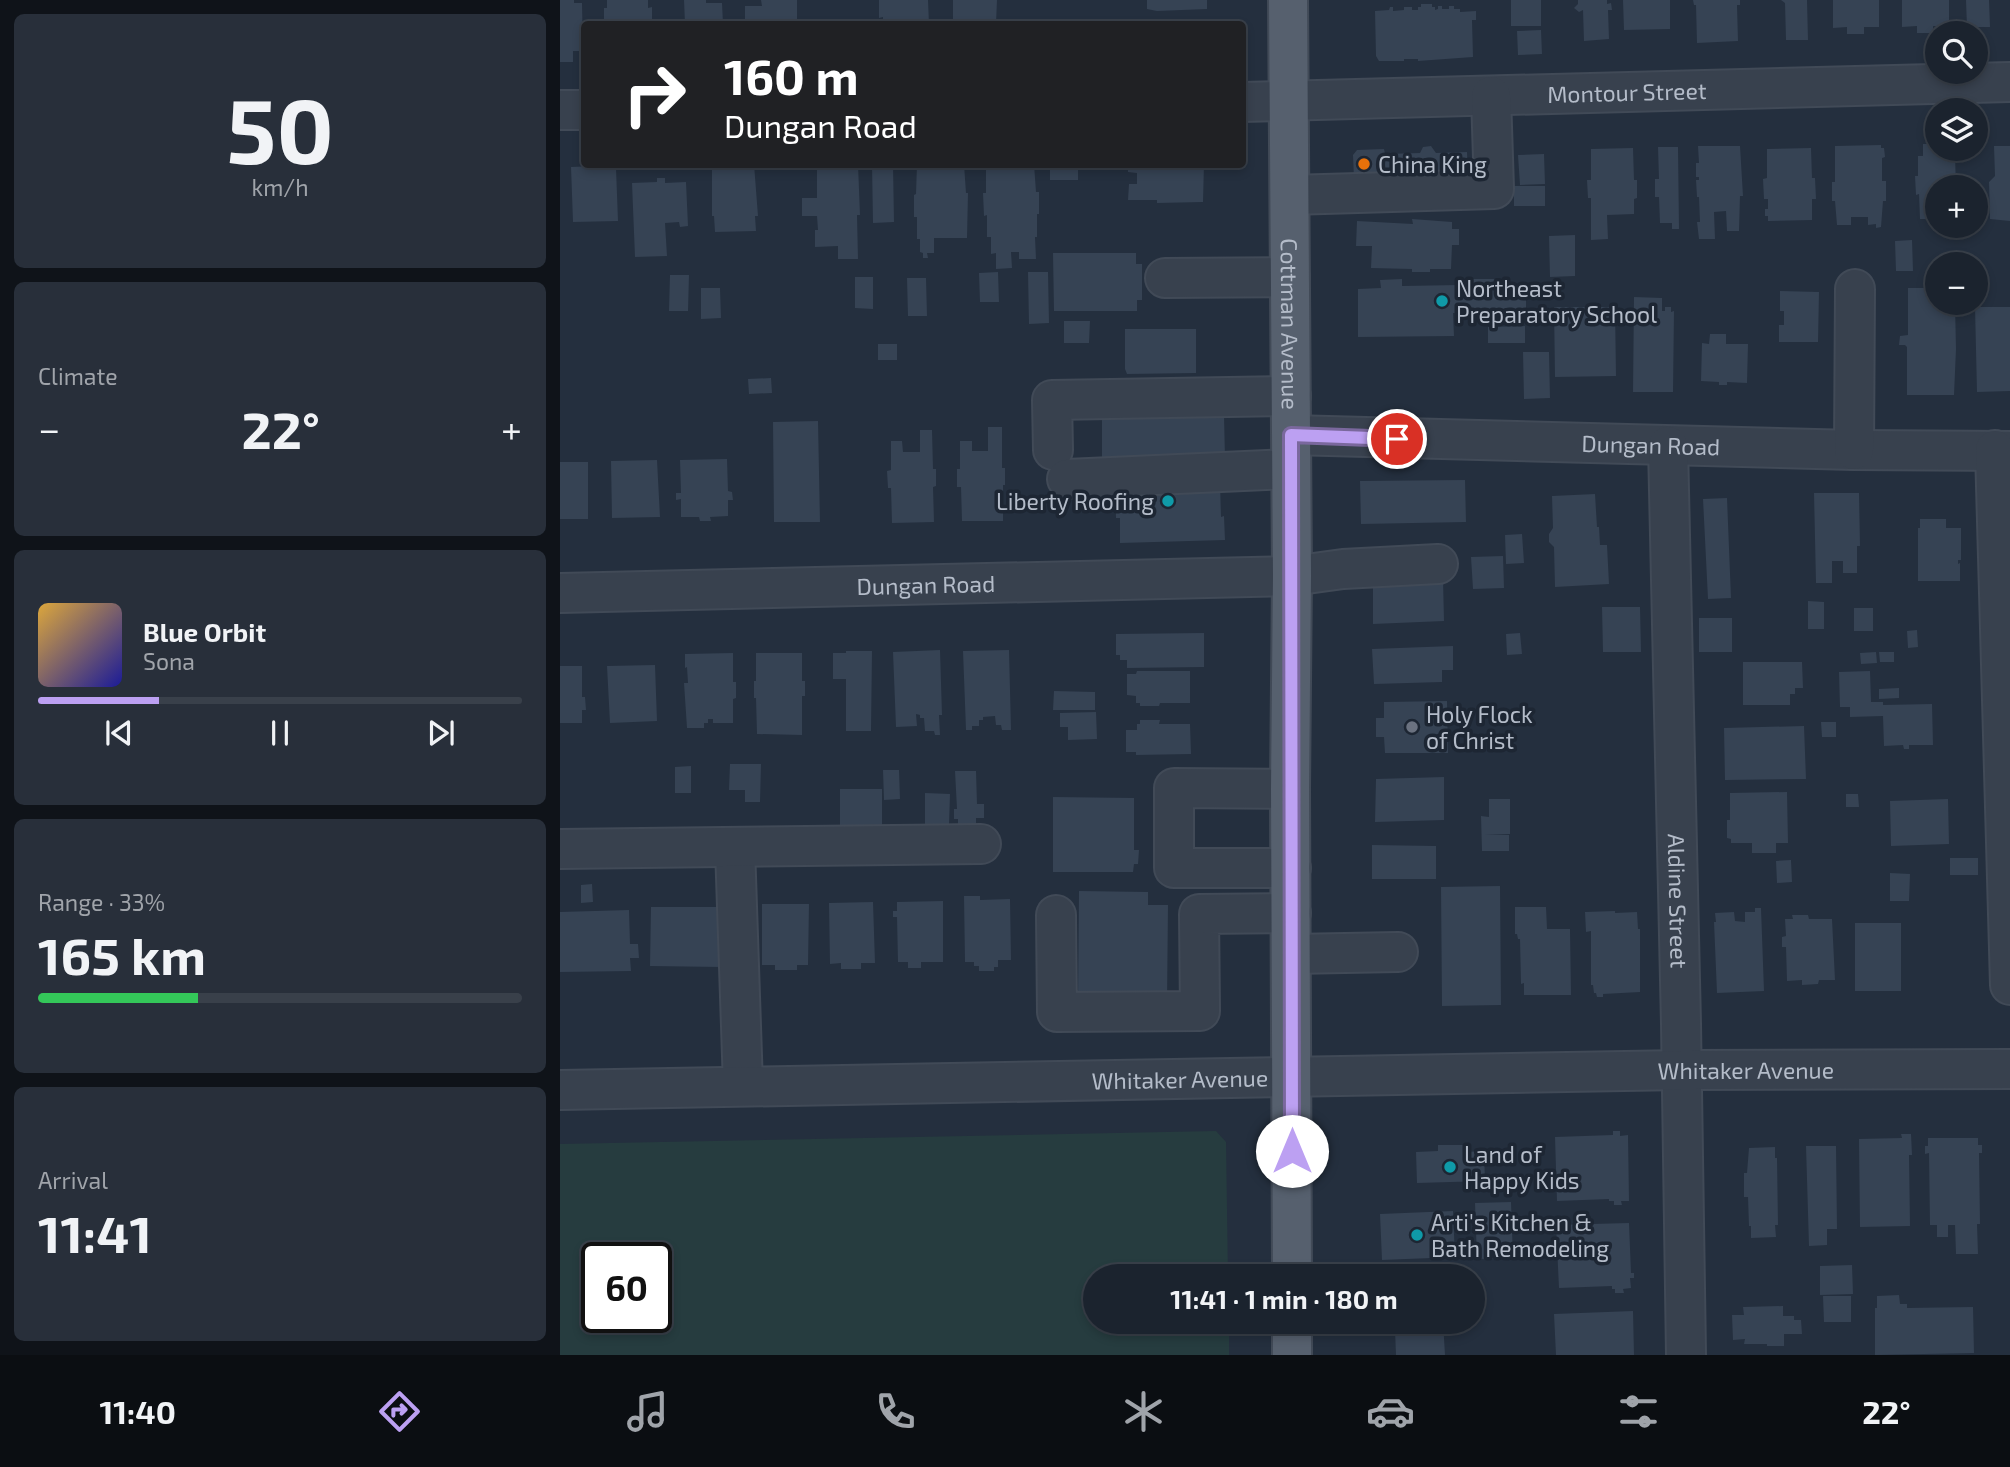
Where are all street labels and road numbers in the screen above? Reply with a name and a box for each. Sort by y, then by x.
street label: Montour Street [1547,76,1707,108]
street label: Cottman Avenue [1276,238,1305,410]
street label: Dungan Road [1581,429,1721,460]
street label: Dungan Road [856,569,996,600]
street label: Aldine Street [1663,833,1694,969]
street label: Whitaker Avenue [1657,1056,1834,1084]
street label: Whitaker Avenue [1091,1063,1268,1095]

